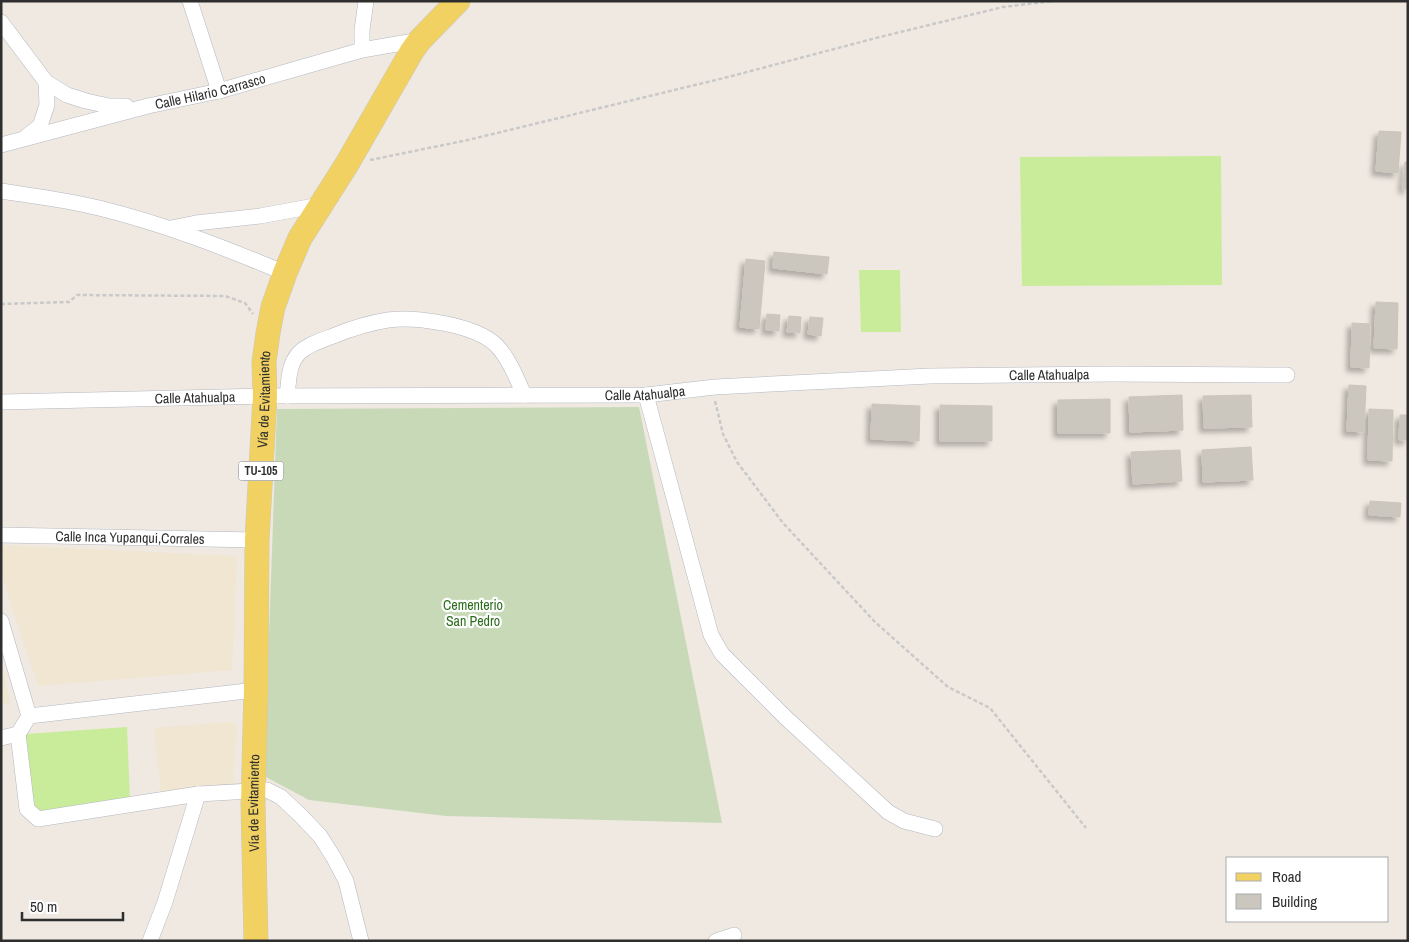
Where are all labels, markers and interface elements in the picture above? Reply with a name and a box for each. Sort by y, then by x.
street label: Calle Hilario Carrasco [153,69,268,113]
street label: Vía de Evitamiento [253,349,274,449]
street label: Calle Atahualpa [1009,365,1090,384]
street label: Calle Atahualpa [605,381,687,404]
street label: Calle Atahualpa [154,388,236,408]
road number: TU-105 [238,462,284,481]
street label: Calle Inca Yupanqui,Corrales [55,527,205,548]
park label: Cementerio San Pedro [443,596,503,630]
street label: Vía de Evitamiento [244,754,263,852]
legend [1226,857,1389,922]
text: Road [1272,866,1301,887]
scale bar [22,890,124,922]
text: Building [1272,891,1317,912]
text: 50 m [30,896,57,917]

